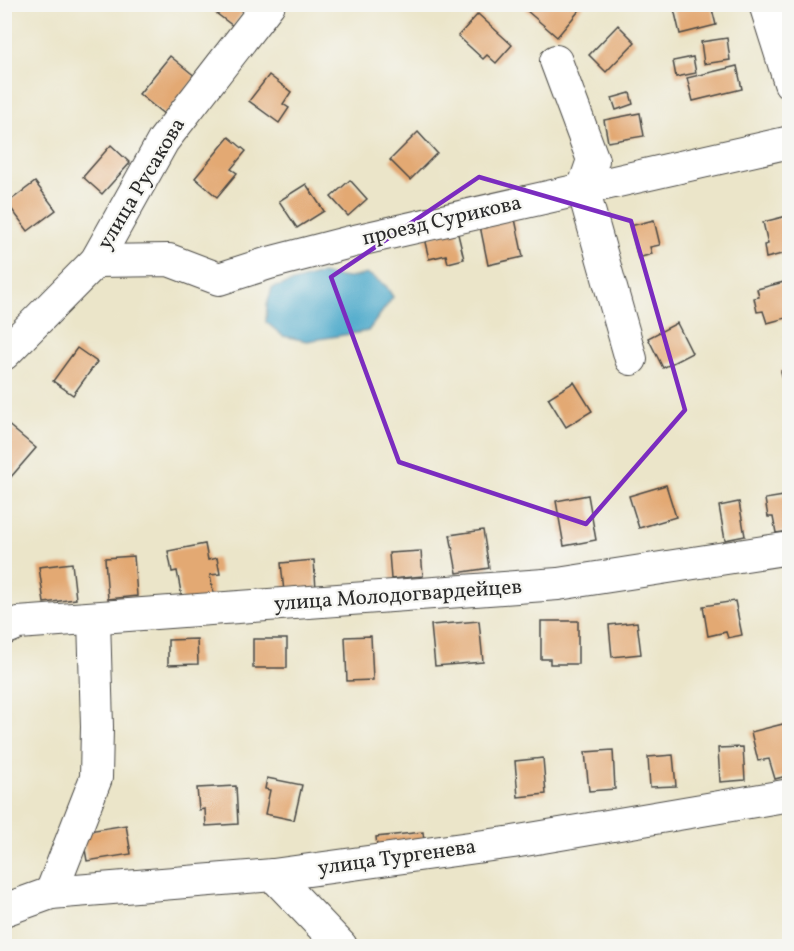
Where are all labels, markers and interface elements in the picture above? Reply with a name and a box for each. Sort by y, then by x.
street label: улица Русакова [91,113,193,255]
street label: проезд Сурикова [359,189,525,253]
street label: улица Молодогвардейцев [273,573,523,619]
street label: улица Тургенева [316,833,478,883]

